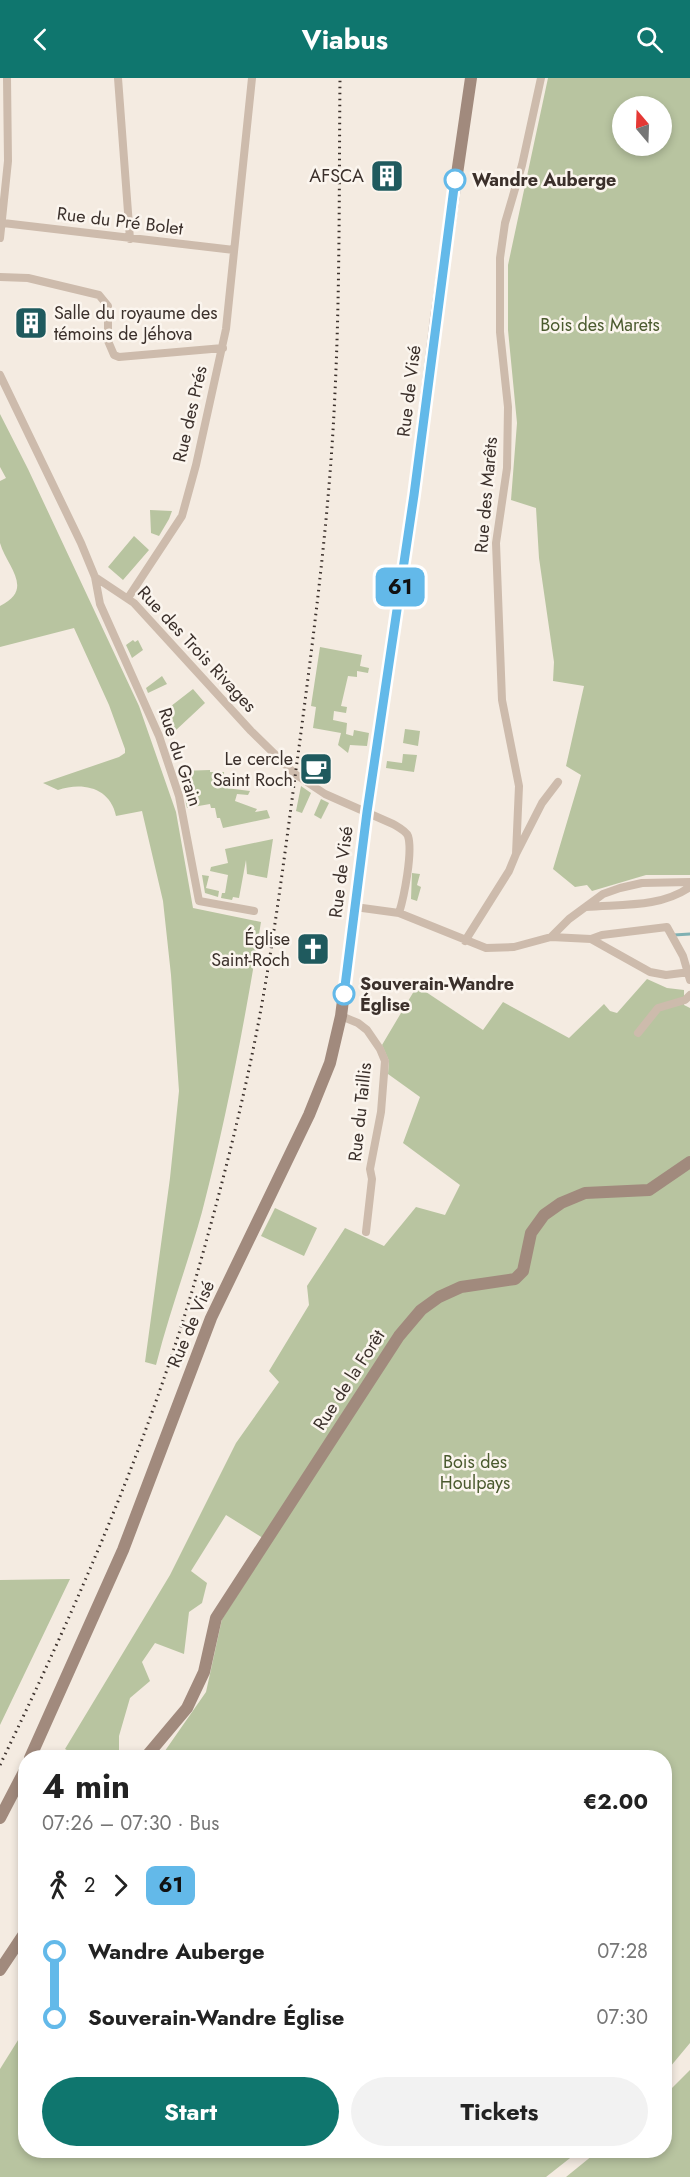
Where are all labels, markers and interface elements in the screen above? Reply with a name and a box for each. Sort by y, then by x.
text: Viabus [302,20,388,59]
icon: back [24,23,57,56]
icon: search [633,23,666,56]
north arrow [612,96,672,156]
map controls [612,96,672,156]
building icon: AFSCA [369,158,405,194]
place label: AFSCA [309,163,364,189]
place label: Wandre Auberge [472,167,616,193]
marker: Wandre Auberge [444,169,466,191]
street label: Rue du Pré Bolet [55,200,185,242]
place label: Salle du royaume des témoins de Jéhova [54,300,218,347]
building icon: Salle du royaume des témoins de Jéhova [13,305,49,341]
park label: Bois des Marets [540,312,660,338]
street label: Rue de Visé [390,344,428,438]
street label: Rue des Prés [166,363,214,465]
street label: Rue des Marêts [468,436,504,554]
line badge: 61 [373,568,427,606]
text: 61 [388,572,412,602]
street label: Rue des Trois Rivages [131,580,263,718]
street label: Rue du Grain [152,704,208,810]
place label: Le cercle Saint Roch [213,746,293,793]
cafe icon: Le cercle Saint Roch [298,751,334,787]
street label: Rue de Visé [322,825,360,919]
place label: Église Saint-Roch [211,926,290,973]
church icon: Église Saint-Roch [295,931,331,967]
place label: Souverain-Wandre Église [360,971,514,1018]
marker: Souverain-Wandre Église [333,983,355,1005]
street label: Rue du Taillis [342,1061,378,1163]
street label: Rue de Visé [161,1276,221,1372]
street label: Rue de la Forêt [307,1324,392,1435]
park label: Bois des Houlpays [440,1449,510,1496]
text: 4 min [42,1763,130,1810]
text: €2.00 [583,1785,648,1817]
text: 07:26 – 07:30 · Bus [42,1809,219,1838]
icon: walk [42,1869,75,1902]
icon: forward [104,1869,137,1902]
text: 61 [158,1870,183,1900]
text: 2 [84,1871,95,1900]
text: Wandre Auberge [88,1935,265,1967]
text: 07:28 [597,1937,648,1966]
text: Souverain-Wandre Église [88,2001,344,2033]
text: 07:30 [597,2003,648,2032]
button: Start [42,2077,339,2146]
button: Tickets [351,2077,648,2146]

